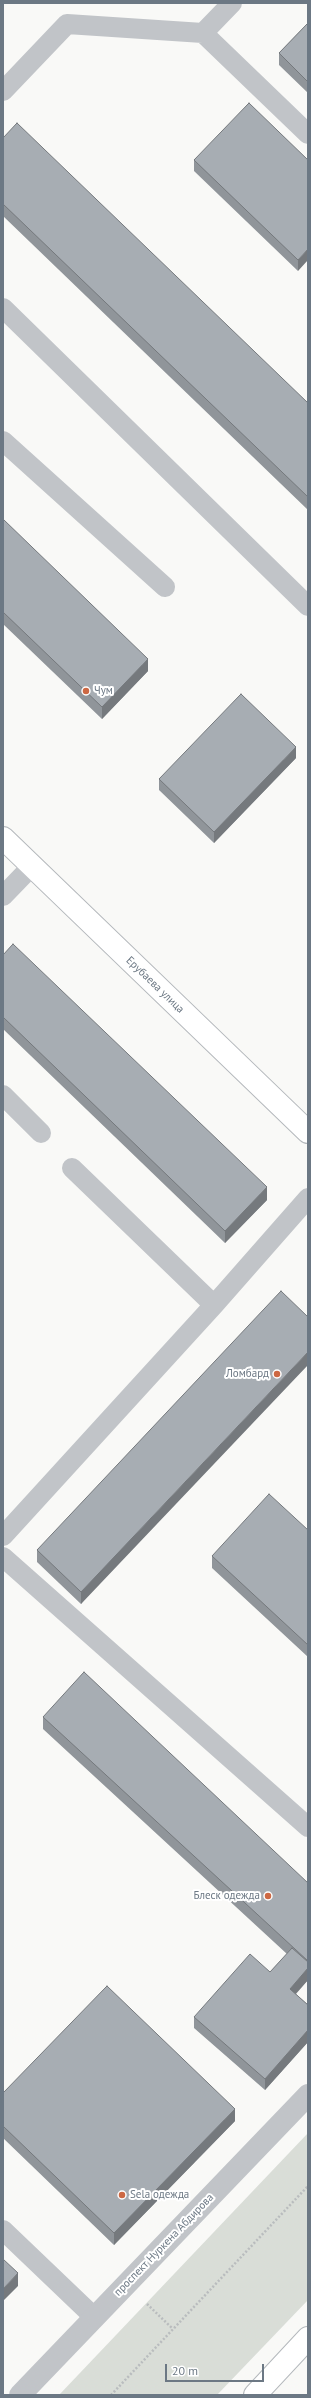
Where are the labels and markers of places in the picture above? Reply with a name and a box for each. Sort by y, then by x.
place label: Чум [94,684,113,698]
marker: Чум [81,686,91,696]
place label: Ломбард [226,1367,269,1381]
marker: Ломбард [272,1369,282,1379]
place label: Блеск одежда [194,1889,260,1903]
marker: Блеск одежда [263,1891,273,1901]
place label: Sela одежда [130,2188,189,2202]
marker: Sela одежда [117,2190,127,2200]

